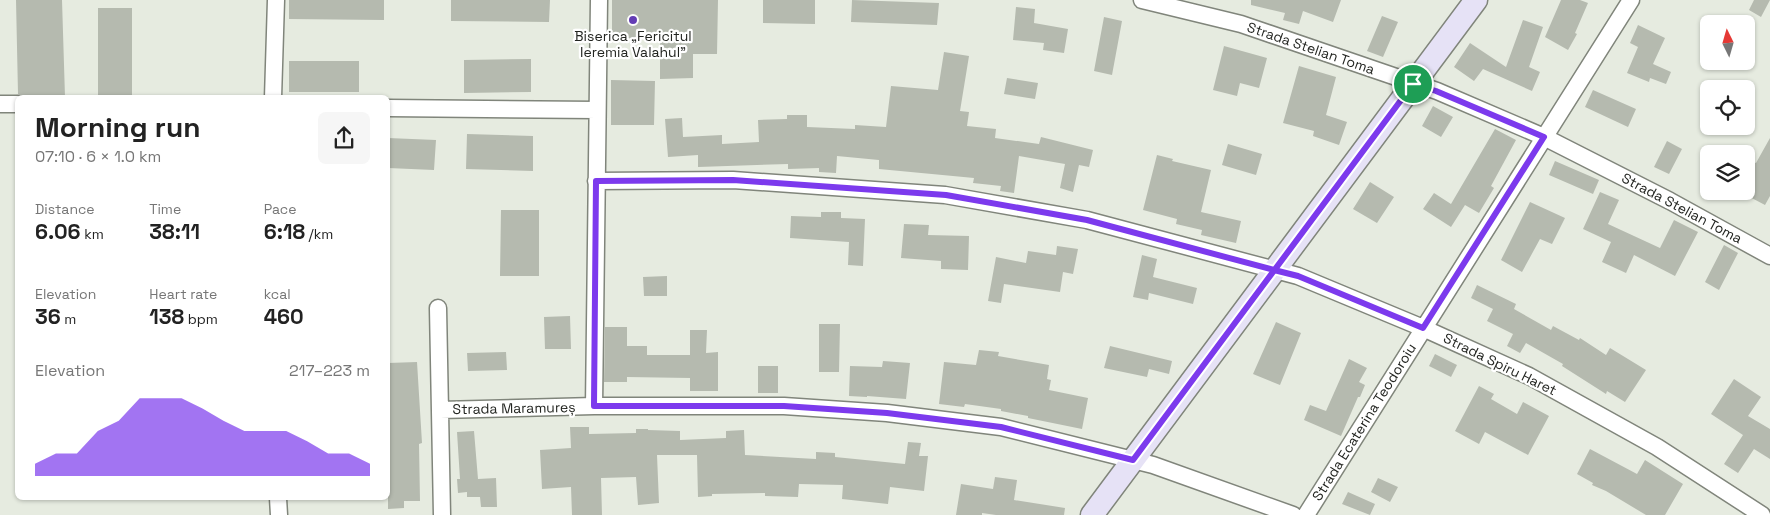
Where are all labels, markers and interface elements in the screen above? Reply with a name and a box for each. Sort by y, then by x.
marker: Biserica „Fericitul Ieremia Valahul” [627,14,639,26]
north arrow [1700,15,1755,70]
map controls [1700,15,1755,200]
street label: Strada Stelian Toma [1245,18,1377,78]
place label: Biserica „Fericitul Ieremia Valahul” [574,27,692,61]
pin [1392,63,1434,105]
icon: arrive [1399,70,1427,98]
button: locate [1700,80,1755,135]
text: Morning run [35,109,200,145]
button: share [318,112,370,164]
button: layers [1700,145,1755,200]
text: 07:10 · 6 × 1.0 km [35,146,161,167]
street label: Strada Stelian Toma [1619,169,1745,247]
text: Distance [35,200,95,218]
text: Time [149,200,181,218]
text: Pace [264,200,296,218]
text: 6.06 [35,218,81,245]
text: 38:11 [149,218,200,245]
text: 6:18 [264,218,305,245]
text: km [81,225,104,243]
text: /km [305,225,333,243]
text: Elevation [35,285,96,303]
text: Heart rate [149,285,217,303]
text: kcal [264,285,291,303]
text: 36 [35,303,61,330]
text: 138 [149,303,184,330]
text: 460 [264,303,304,330]
text: m [61,310,76,328]
text: bpm [184,310,218,328]
street label: Strada Spiru Haret [1440,329,1560,399]
street label: Strada Ecaterina Teodoroiu [1308,340,1420,504]
text: Elevation [35,360,105,381]
text: 217–223 m [289,360,370,381]
street label: Strada Maramureș [452,398,576,418]

